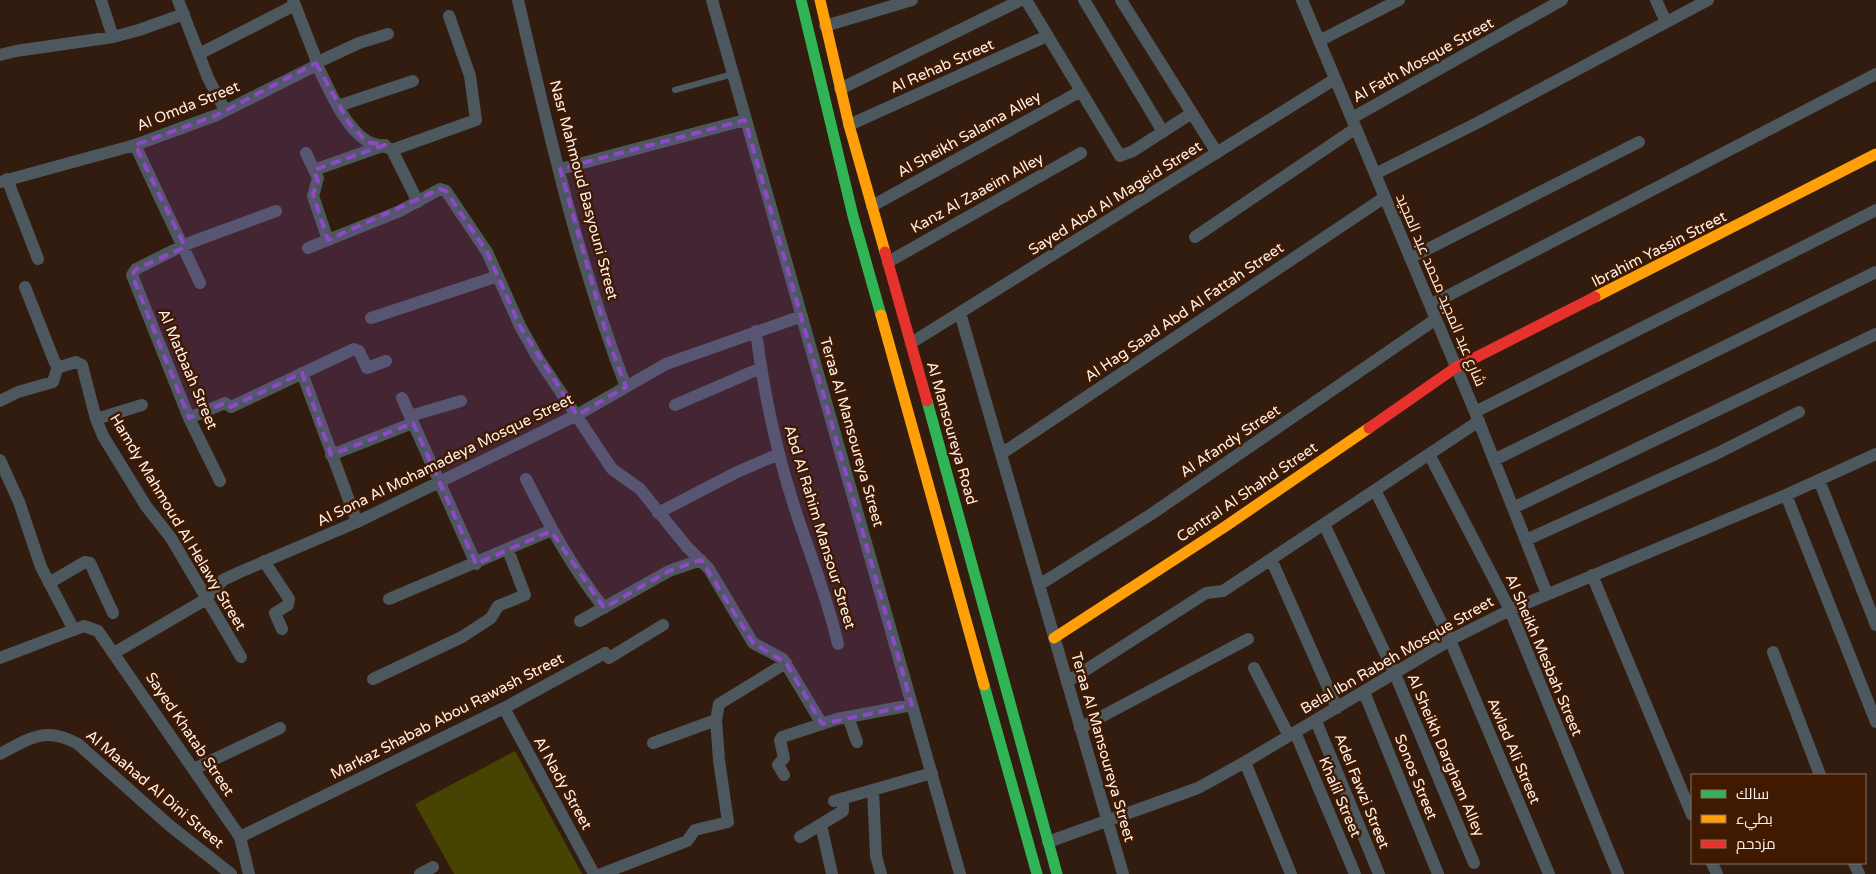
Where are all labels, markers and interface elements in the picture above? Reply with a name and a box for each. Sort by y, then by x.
street label: Al Fath Mosque Street [1349,14,1497,106]
street label: Al Rehab Street [887,35,997,97]
street label: Al Omda Street [134,77,242,135]
street label: Nasr Mahmoud Basyouni Street [546,78,622,302]
street label: Al Sheikh Salama Alley [894,87,1044,181]
street label: Sayed Abd Al Mageid Street [1025,137,1205,259]
street label: Kanz Al Zaaeim Alley [907,149,1047,237]
street label: شارع عبد المجيد محمد عبد المجيد [1390,191,1490,390]
street label: Ibrahim Yassin Street [1588,207,1730,291]
street label: Al Hag Saad Abd Al Fattah Street [1081,238,1287,385]
street label: Al Matbaah Street [154,306,222,432]
street label: Teraa Al Mansoureya Street [816,335,888,529]
street label: Al Mansoureya Road [923,359,981,507]
street label: Al Sona Al Mohamadeya Mosque Street [314,390,576,530]
street label: Al Afandy Street [1176,401,1284,481]
street label: Hamdy Mahmoud Al Helawy Street [106,410,250,634]
street label: Abd Al Rahim Mansour Street [780,423,860,631]
street label: Central Al Shahd Street [1173,438,1321,546]
street label: Al Sheikh Mesbah Street [1502,571,1586,739]
street label: Belal Ibn Rabeh Mosque Street [1297,592,1497,718]
street label: Markaz Shabab Abou Rawash Street [327,649,567,783]
street label: Teraa Al Mansoureya Street [1067,650,1139,844]
street label: Sayed Khatab Street [142,669,238,799]
street label: Al Sheikh Dargham Alley [1403,671,1489,839]
street label: Awlad Ali Street [1484,695,1545,807]
street label: Al Maahad Al Dini Street [82,726,228,852]
street label: Adel Fawzi Street [1331,731,1393,852]
street label: Sonos Street [1391,732,1441,823]
street label: Al Nady Street [530,733,596,833]
street label: Khalil Street [1315,754,1365,840]
legend [1691,774,1866,864]
text: سالك [1736,785,1769,803]
text: بطيء [1736,810,1773,831]
text: مزدحم [1736,835,1776,854]

